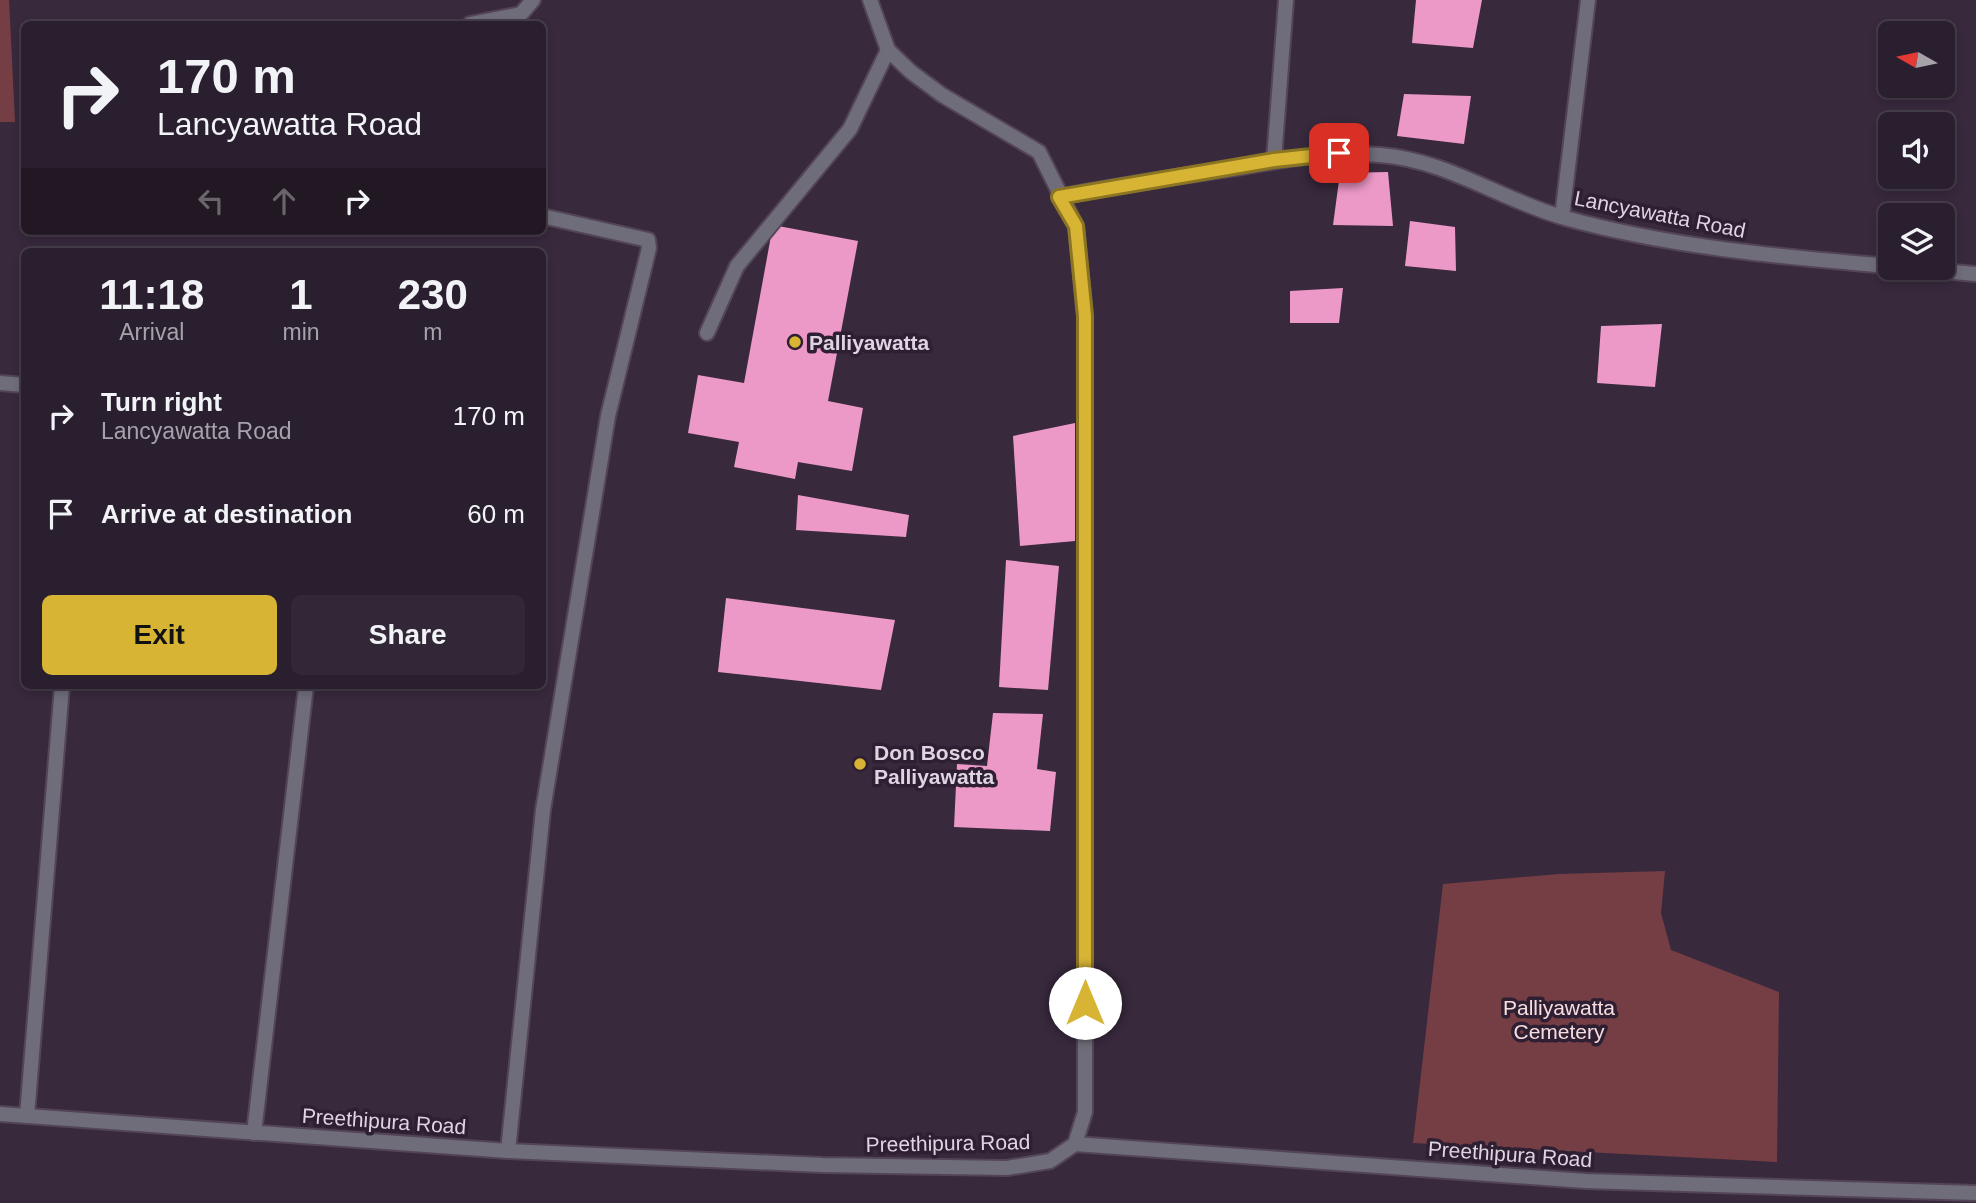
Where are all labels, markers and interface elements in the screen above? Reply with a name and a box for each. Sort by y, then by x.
north arrow [1878,21,1955,98]
map controls [1878,21,1955,280]
icon: right [42,49,133,140]
text: 170 m [157,49,296,103]
text: Lancyawatta Road [157,106,422,142]
button: sound [1878,112,1955,189]
pin [1309,123,1369,183]
icon: arrive [1320,134,1358,172]
icon: left [192,182,230,220]
icon: ahead [265,182,303,220]
icon: right [338,182,376,220]
street label: Lancyawatta Road [1572,186,1748,242]
button: layers [1878,203,1955,280]
text: 11:18 [99,271,204,318]
text: 1 [289,271,313,318]
text: 230 [398,271,468,318]
text: Arrival [119,319,184,345]
text: min [282,319,320,345]
text: m [423,319,442,345]
place label: Palliyawatta [809,331,930,354]
marker: Palliyawatta [787,334,803,350]
text: Turn right [101,387,222,417]
icon: right [42,397,80,435]
text: 170 m [453,401,525,431]
text: Lancyawatta Road [101,418,292,444]
icon: arrive [42,495,80,533]
text: Arrive at destination [101,499,352,529]
text: 60 m [467,499,525,529]
button: Exit [42,595,277,675]
button: Share [291,595,525,675]
place label: Don Bosco Palliyawatta [874,741,995,788]
marker: Don Bosco Palliyawatta [852,756,868,772]
position arrow [1048,966,1122,1040]
park label: Palliyawatta Cemetery [1503,996,1615,1043]
street label: Preethipura Road [301,1104,467,1138]
street label: Preethipura Road [866,1130,1030,1156]
street label: Preethipura Road [1427,1137,1593,1171]

